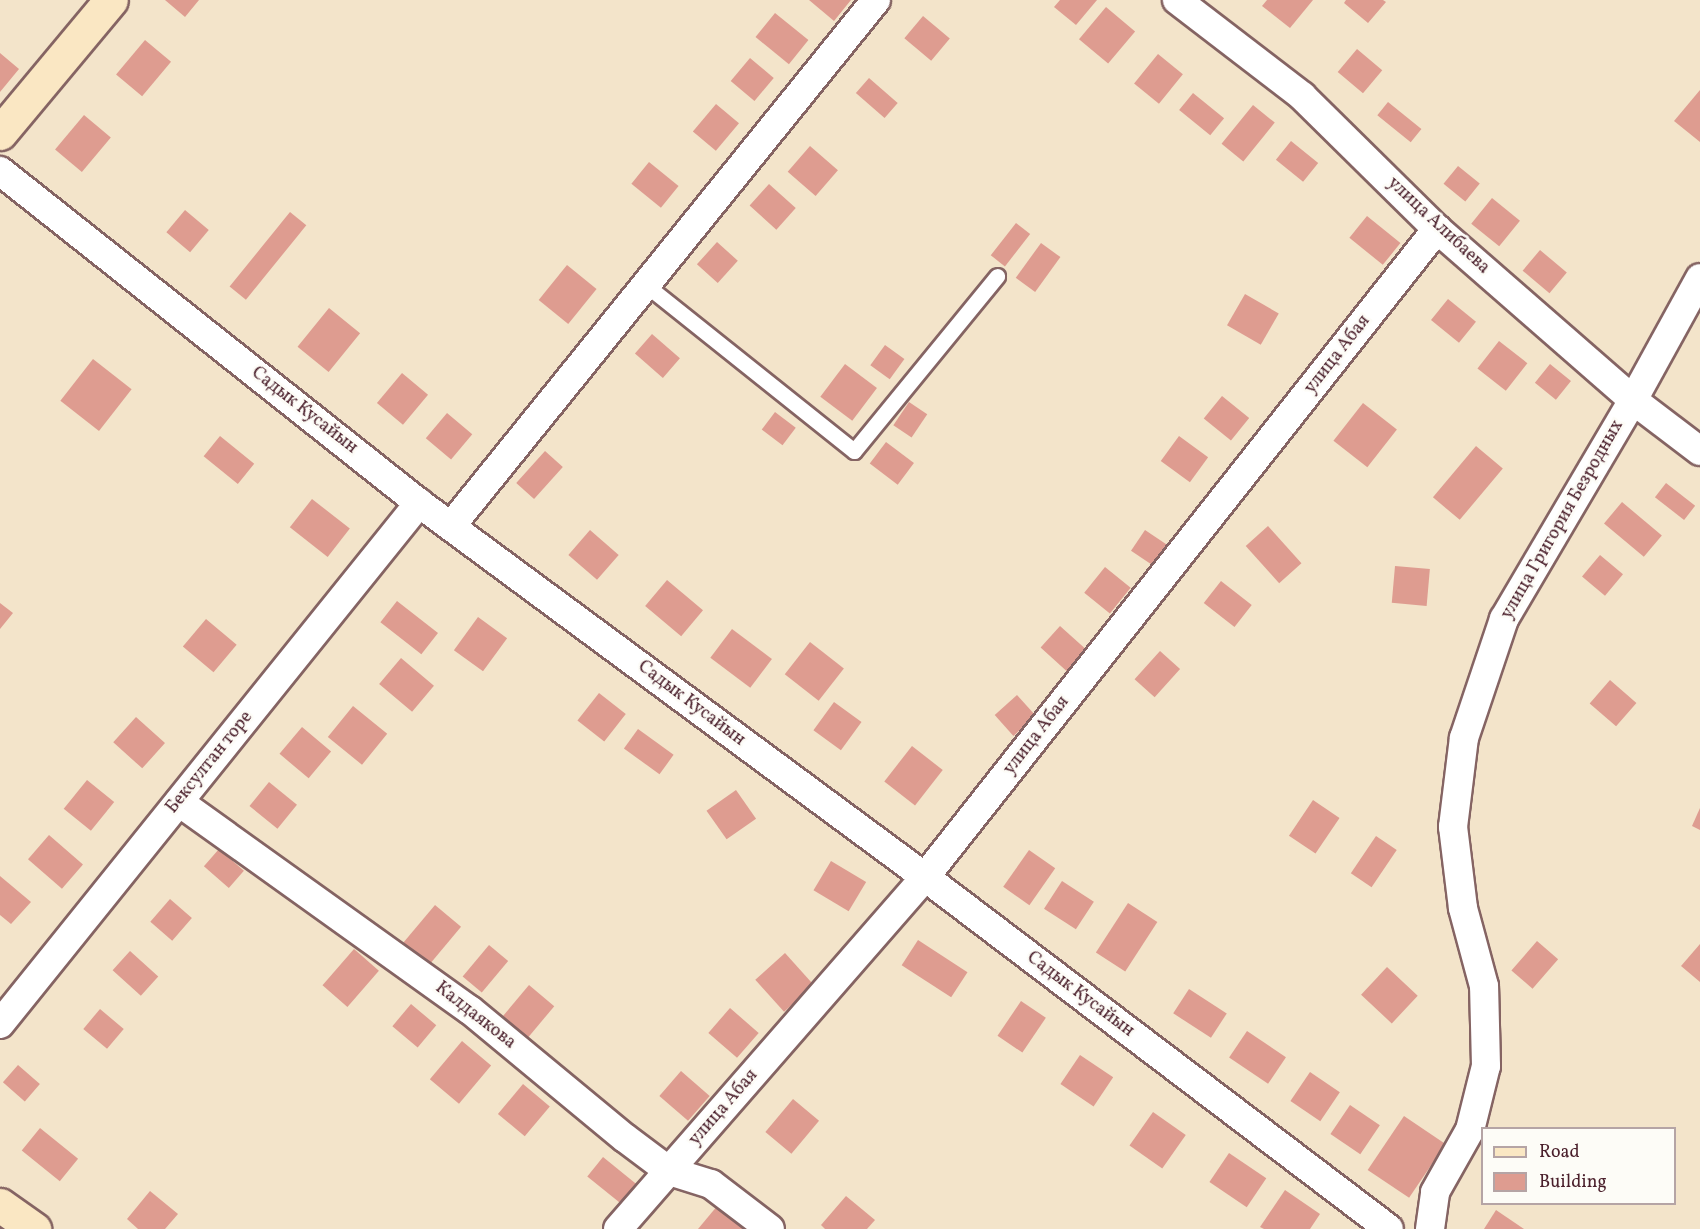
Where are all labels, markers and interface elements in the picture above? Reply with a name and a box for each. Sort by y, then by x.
street label: улица Алибаева [1382,173,1494,279]
street label: улица Абая [1300,311,1376,399]
street label: Садык Кусайын [247,363,361,459]
street label: улица Григория Безродных [1497,417,1629,623]
street label: Садык Кусайын [633,657,749,751]
street label: улица Абая [999,692,1075,780]
street label: Бексултан торе [162,707,258,819]
street label: Садык Кусайын [1022,948,1138,1042]
street label: Калдаякова [430,978,520,1054]
street label: улица Абая [685,1065,763,1151]
legend [1481,1127,1676,1205]
text: Road [1539,1140,1580,1165]
text: Building [1539,1170,1607,1195]

